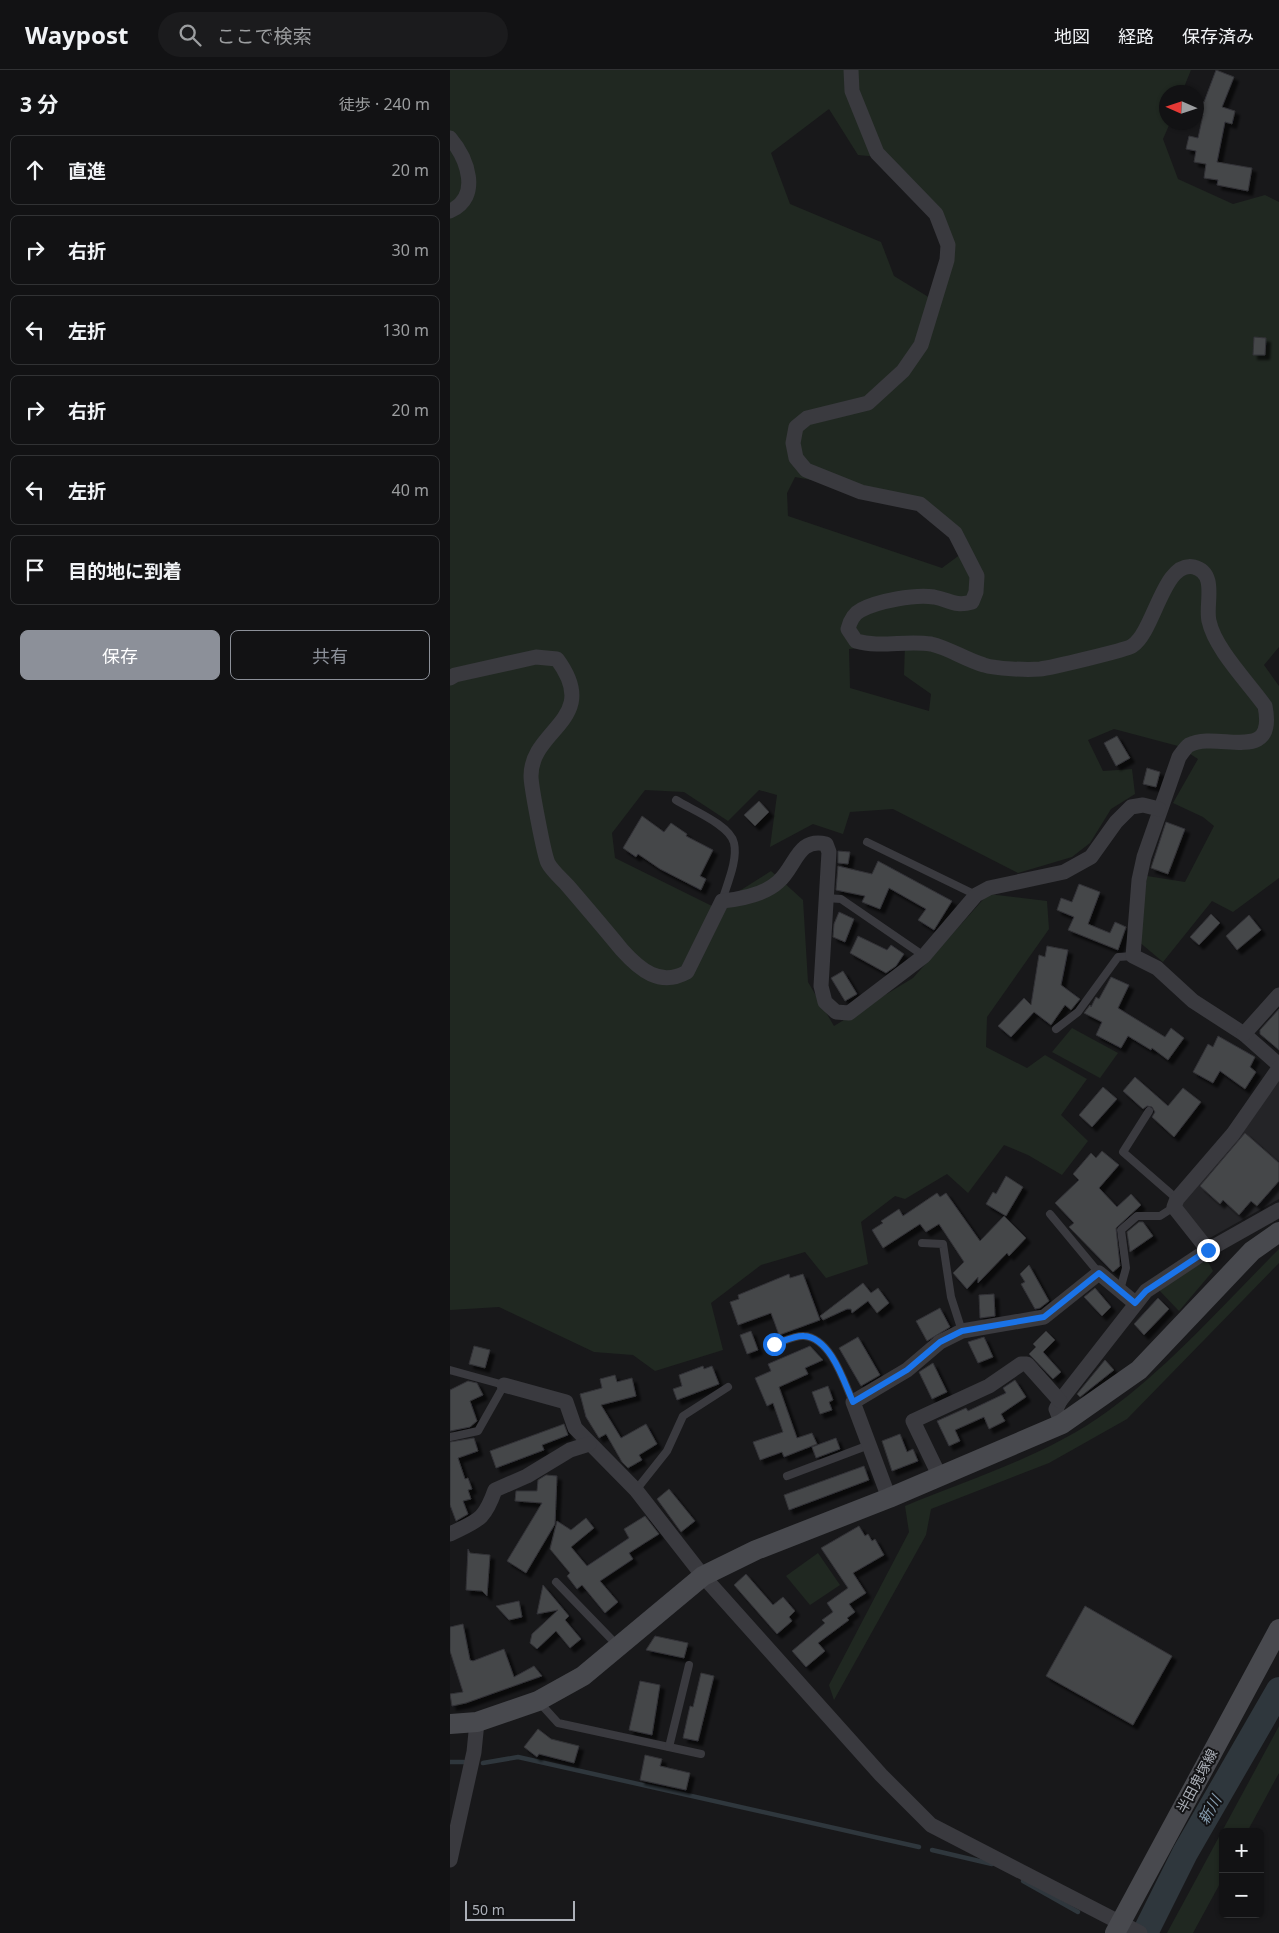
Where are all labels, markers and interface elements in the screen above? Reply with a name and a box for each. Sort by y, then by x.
search box [158,12,508,57]
text: Waypost [25,18,128,51]
icon: search [176,21,204,49]
text: ここで検索 [216,23,311,49]
text: 地図 [1054,24,1090,48]
text: 経路 [1118,24,1154,48]
text: 保存済み [1182,24,1254,48]
north arrow [1159,85,1204,130]
text: 3 分 [20,90,58,118]
text: 徒歩 · 240 m [339,93,430,115]
icon: ahead [21,156,49,184]
text: 直進 [68,158,106,184]
text: 20 m [392,159,429,181]
icon: right [21,236,49,264]
text: 右折 [68,238,106,264]
text: 30 m [392,239,429,261]
icon: left [21,316,49,344]
text: 左折 [68,318,106,344]
text: 130 m [382,319,429,341]
icon: right [21,396,49,424]
text: 右折 [68,398,106,424]
text: 20 m [392,399,429,421]
icon: left [21,476,49,504]
text: 左折 [68,478,106,504]
text: 40 m [392,479,429,501]
icon: arrive [21,556,49,584]
text: 目的地に到着 [68,558,182,584]
button: 保存 [20,630,220,680]
button: 共有 [230,630,430,680]
route end [1197,1239,1220,1262]
route start [763,1333,786,1356]
street label: 半田鬼塚線 [1172,1745,1221,1816]
water label: 新川 [1193,1790,1226,1827]
map controls [1219,1828,1264,1918]
button: + [1219,1828,1264,1873]
button: − [1219,1873,1264,1918]
scale bar [465,1898,575,1921]
text: 50 m [472,1900,505,1919]

